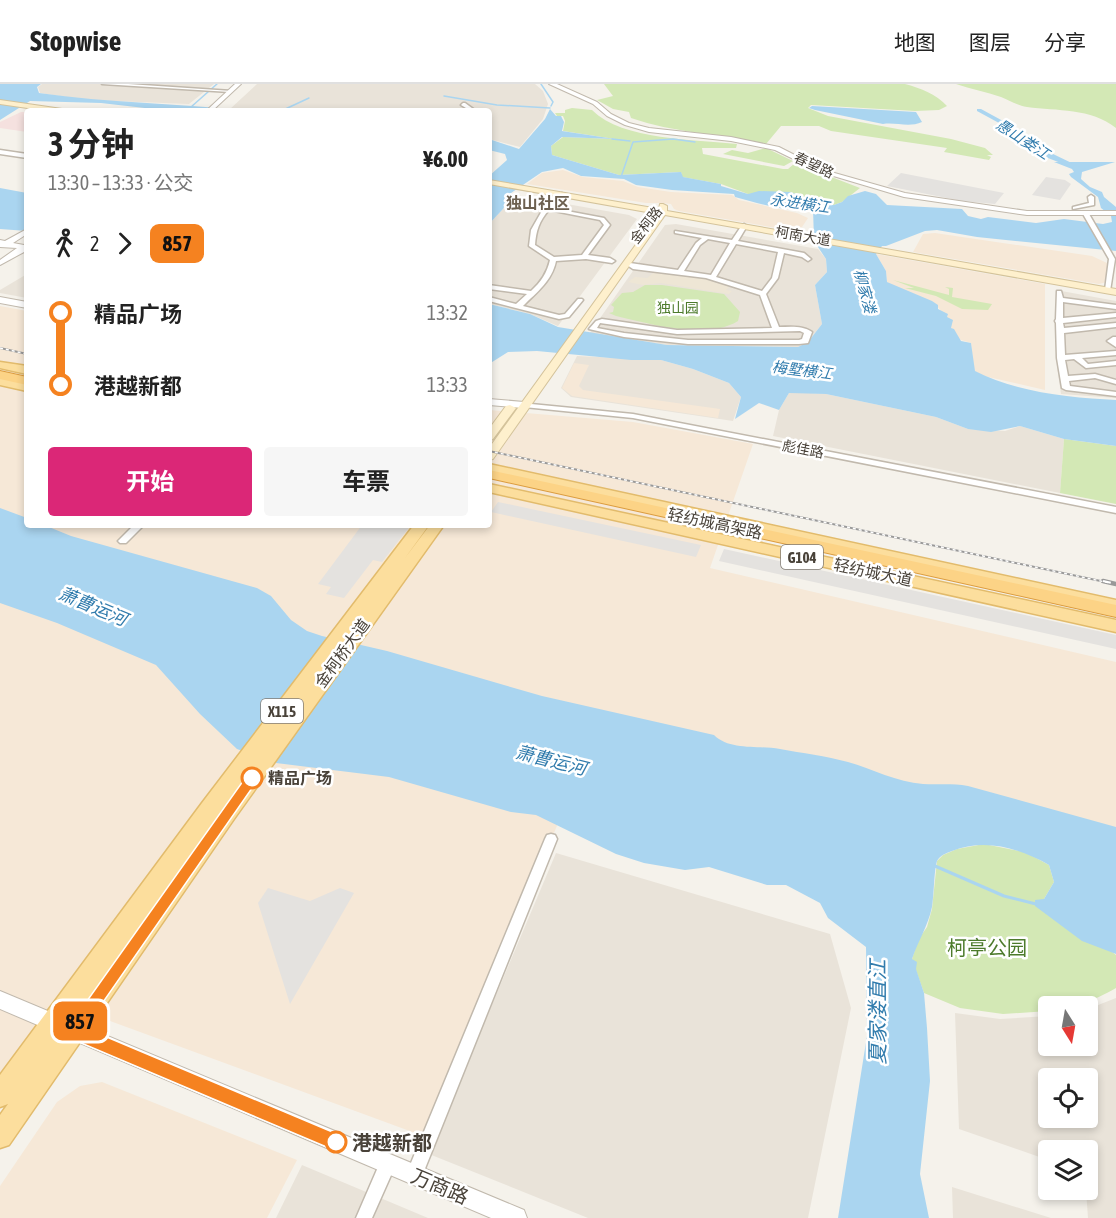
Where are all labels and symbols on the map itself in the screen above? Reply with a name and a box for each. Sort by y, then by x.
water label: 愚山娄江 [993,116,1054,164]
street label: 春望路 [792,149,836,181]
water label: 永进横江 [769,190,833,216]
district label: 独山社区 [506,194,570,212]
street label: 金柯路 [627,204,665,246]
street label: 柯南大道 [774,223,832,249]
water label: 柳家溇 [851,267,880,317]
park label: 独山园 [657,300,699,316]
water label: 梅墅横江 [771,358,835,382]
street label: 彪佳路 [781,437,825,461]
street label: 轻纺城高架路 [666,504,764,542]
road number: G104 [781,545,823,569]
street label: 轻纺城大道 [832,555,914,589]
water label: 萧曹运河 [56,582,133,631]
street label: 金柯桥大道 [311,615,373,691]
road number: X115 [261,699,303,723]
water label: 萧曹运河 [514,741,591,780]
marker: 精品广场 [241,767,263,789]
place label: 精品广场 [268,769,332,787]
park label: 柯亭公园 [947,936,1027,959]
water label: 夏家溇直江 [865,958,889,1065]
north arrow [1038,996,1098,1056]
line badge: 857 [46,1002,115,1040]
marker: 港越新都 [325,1131,347,1153]
place label: 港越新都 [352,1131,432,1154]
street label: 万商路 [408,1164,472,1208]

